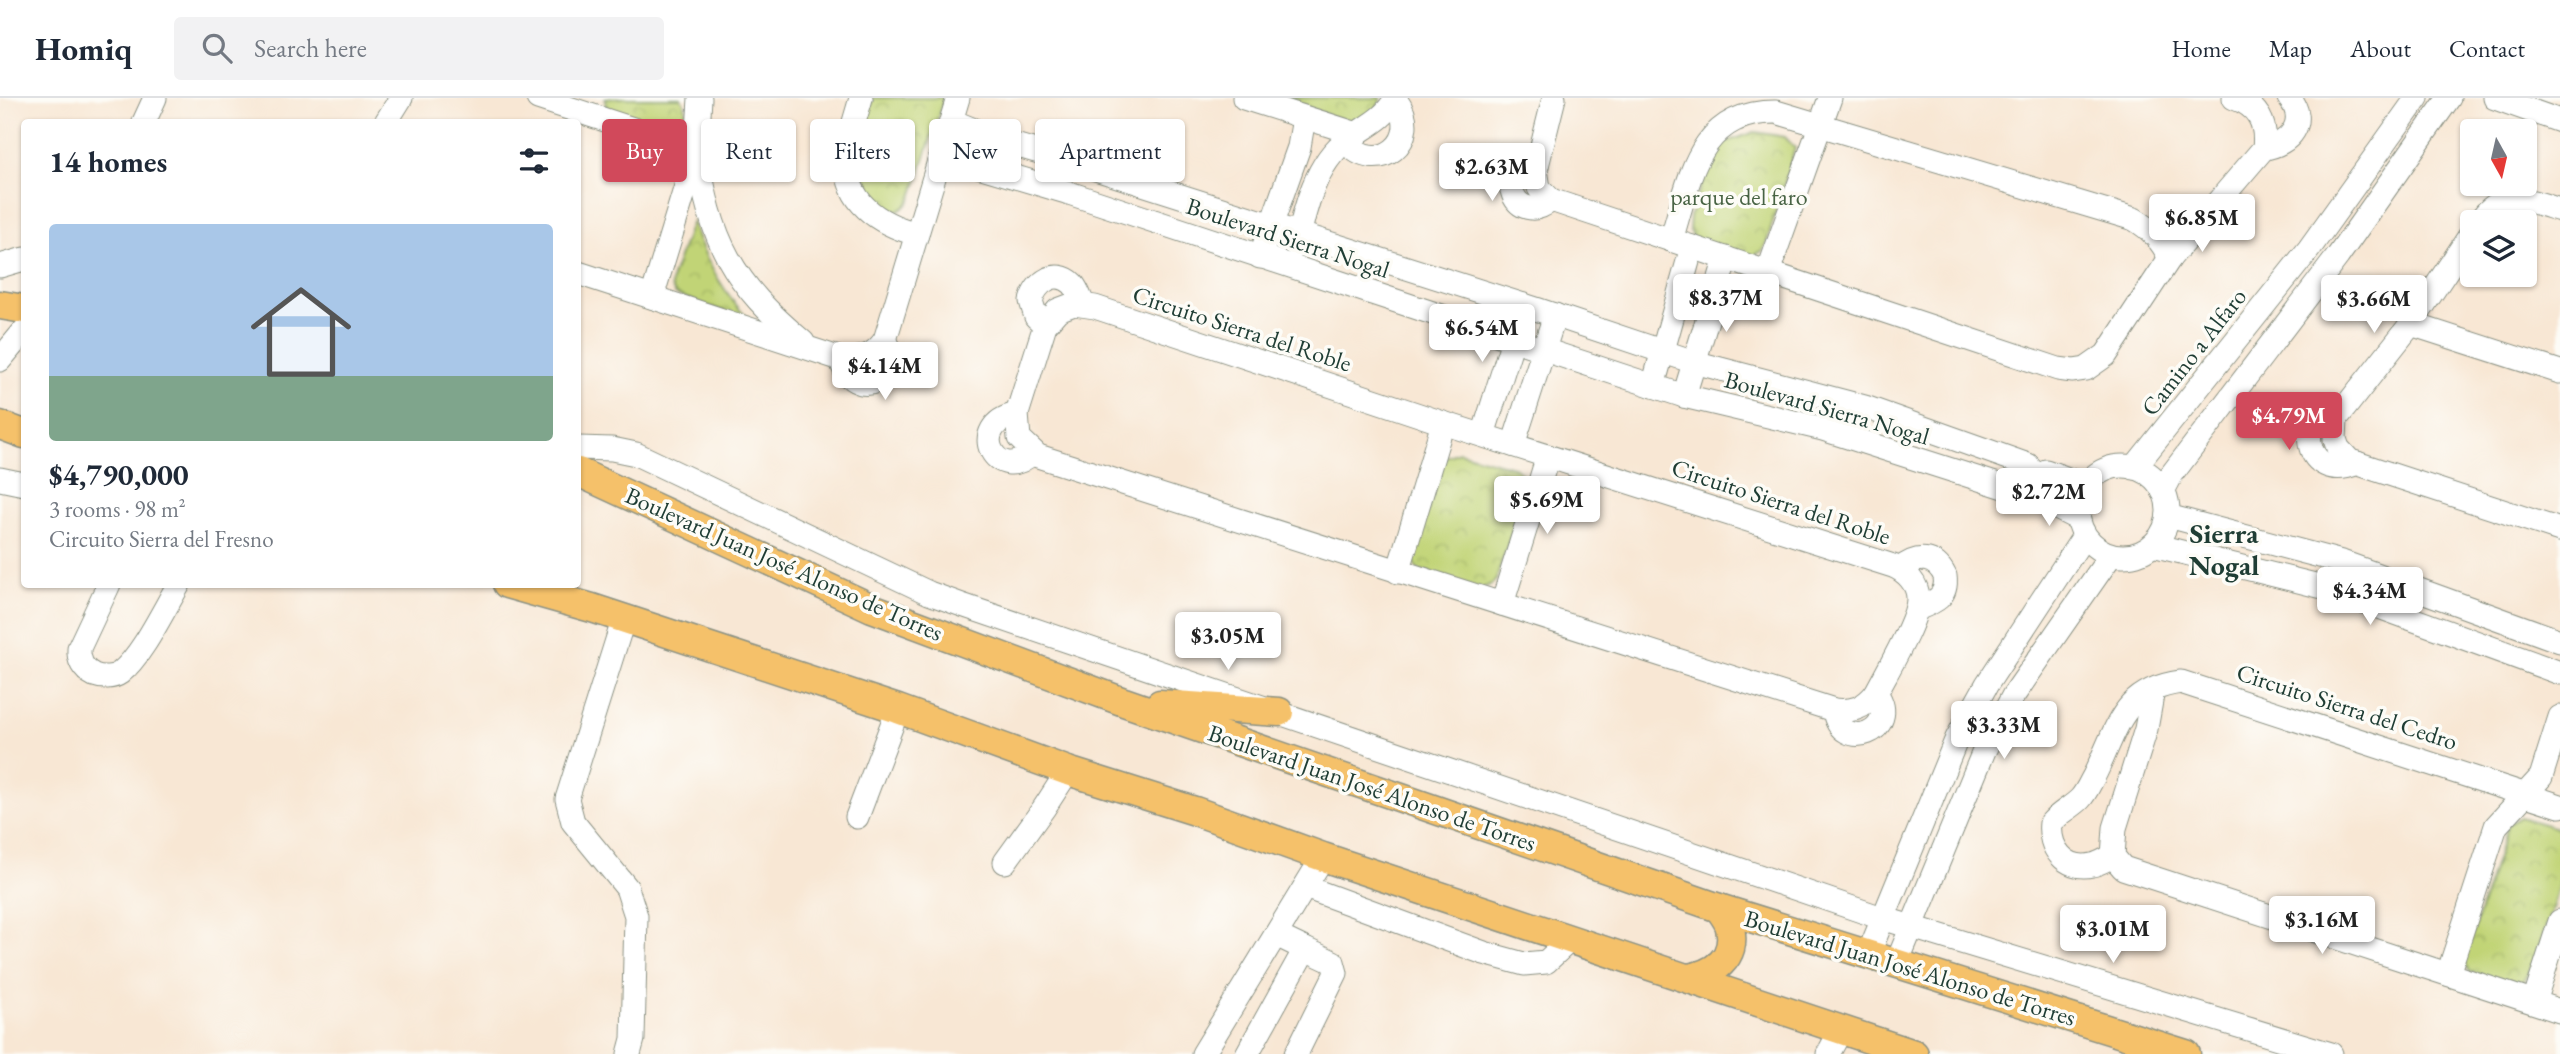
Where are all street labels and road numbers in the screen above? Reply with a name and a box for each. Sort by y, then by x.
street label: Boulevard Sierra Nogal [1183,190,1394,285]
street label: Circuito Sierra del Roble [1129,278,1356,379]
street label: Camino a Alfaro [2134,281,2253,422]
street label: Boulevard Sierra Nogal [1721,363,1933,452]
street label: Circuito Sierra del Roble [1668,451,1895,552]
street label: Boulevard Juan José Alonso de Torres [621,479,948,648]
street label: Circuito Sierra del Cedro [2233,656,2462,757]
street label: Boulevard Juan José Alonso de Torres [1204,717,1540,858]
street label: Boulevard Juan José Alonso de Torres [1741,902,2079,1033]

